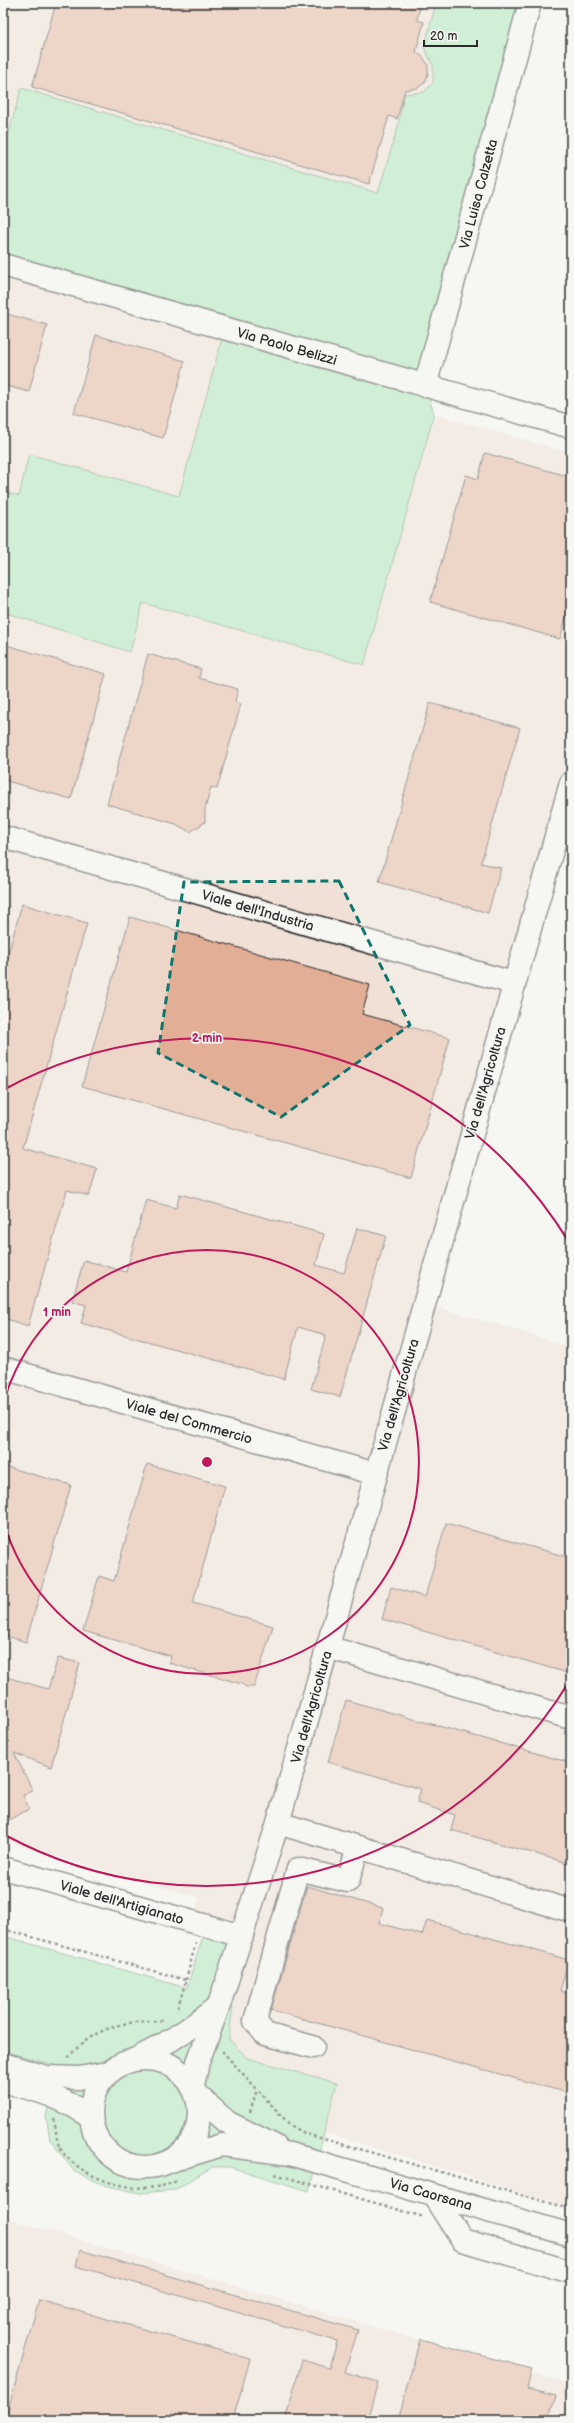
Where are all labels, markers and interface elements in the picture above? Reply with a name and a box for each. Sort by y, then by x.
scale bar [424,22,477,48]
text: 20 m [430,29,457,44]
street label: Via Luisa Calzetta [456,137,501,251]
street label: Via Paolo Belizzi [235,324,339,369]
street label: Viale dell'Industria [200,886,316,935]
street label: Via dell'Agricoltura [461,1025,510,1141]
text: 2 min [192,1031,222,1046]
text: 1 min [43,1305,71,1320]
street label: Via dell'Agricoltura [374,1337,423,1453]
street label: Viale del Commercio [124,1395,254,1448]
centre of rings [200,1455,214,1469]
street label: Via dell'Agricoltura [287,1649,336,1765]
street label: Viale dell'Artigianato [58,1877,186,1928]
street label: Via Caorsana [388,2175,474,2214]

